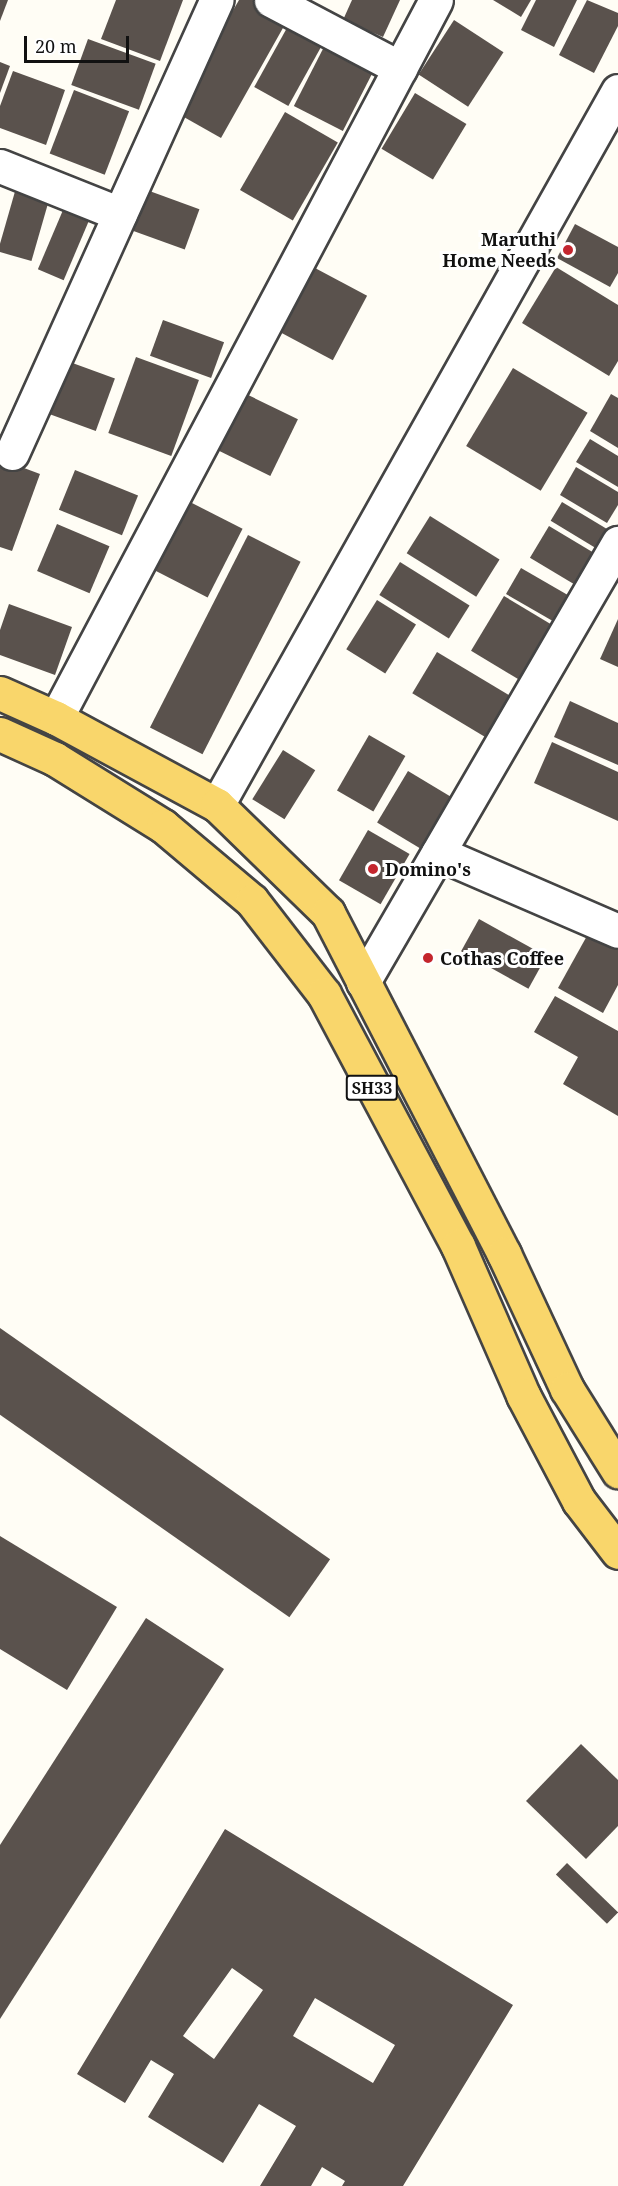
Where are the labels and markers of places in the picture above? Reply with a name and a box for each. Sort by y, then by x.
place label: Maruthi Home Needs [442,229,556,272]
marker: Maruthi Home Needs [561,243,575,257]
place label: Domino's [385,858,471,880]
marker: Domino's [366,862,380,876]
place label: Cothas Coffee [440,947,564,969]
marker: Cothas Coffee [421,951,435,965]

